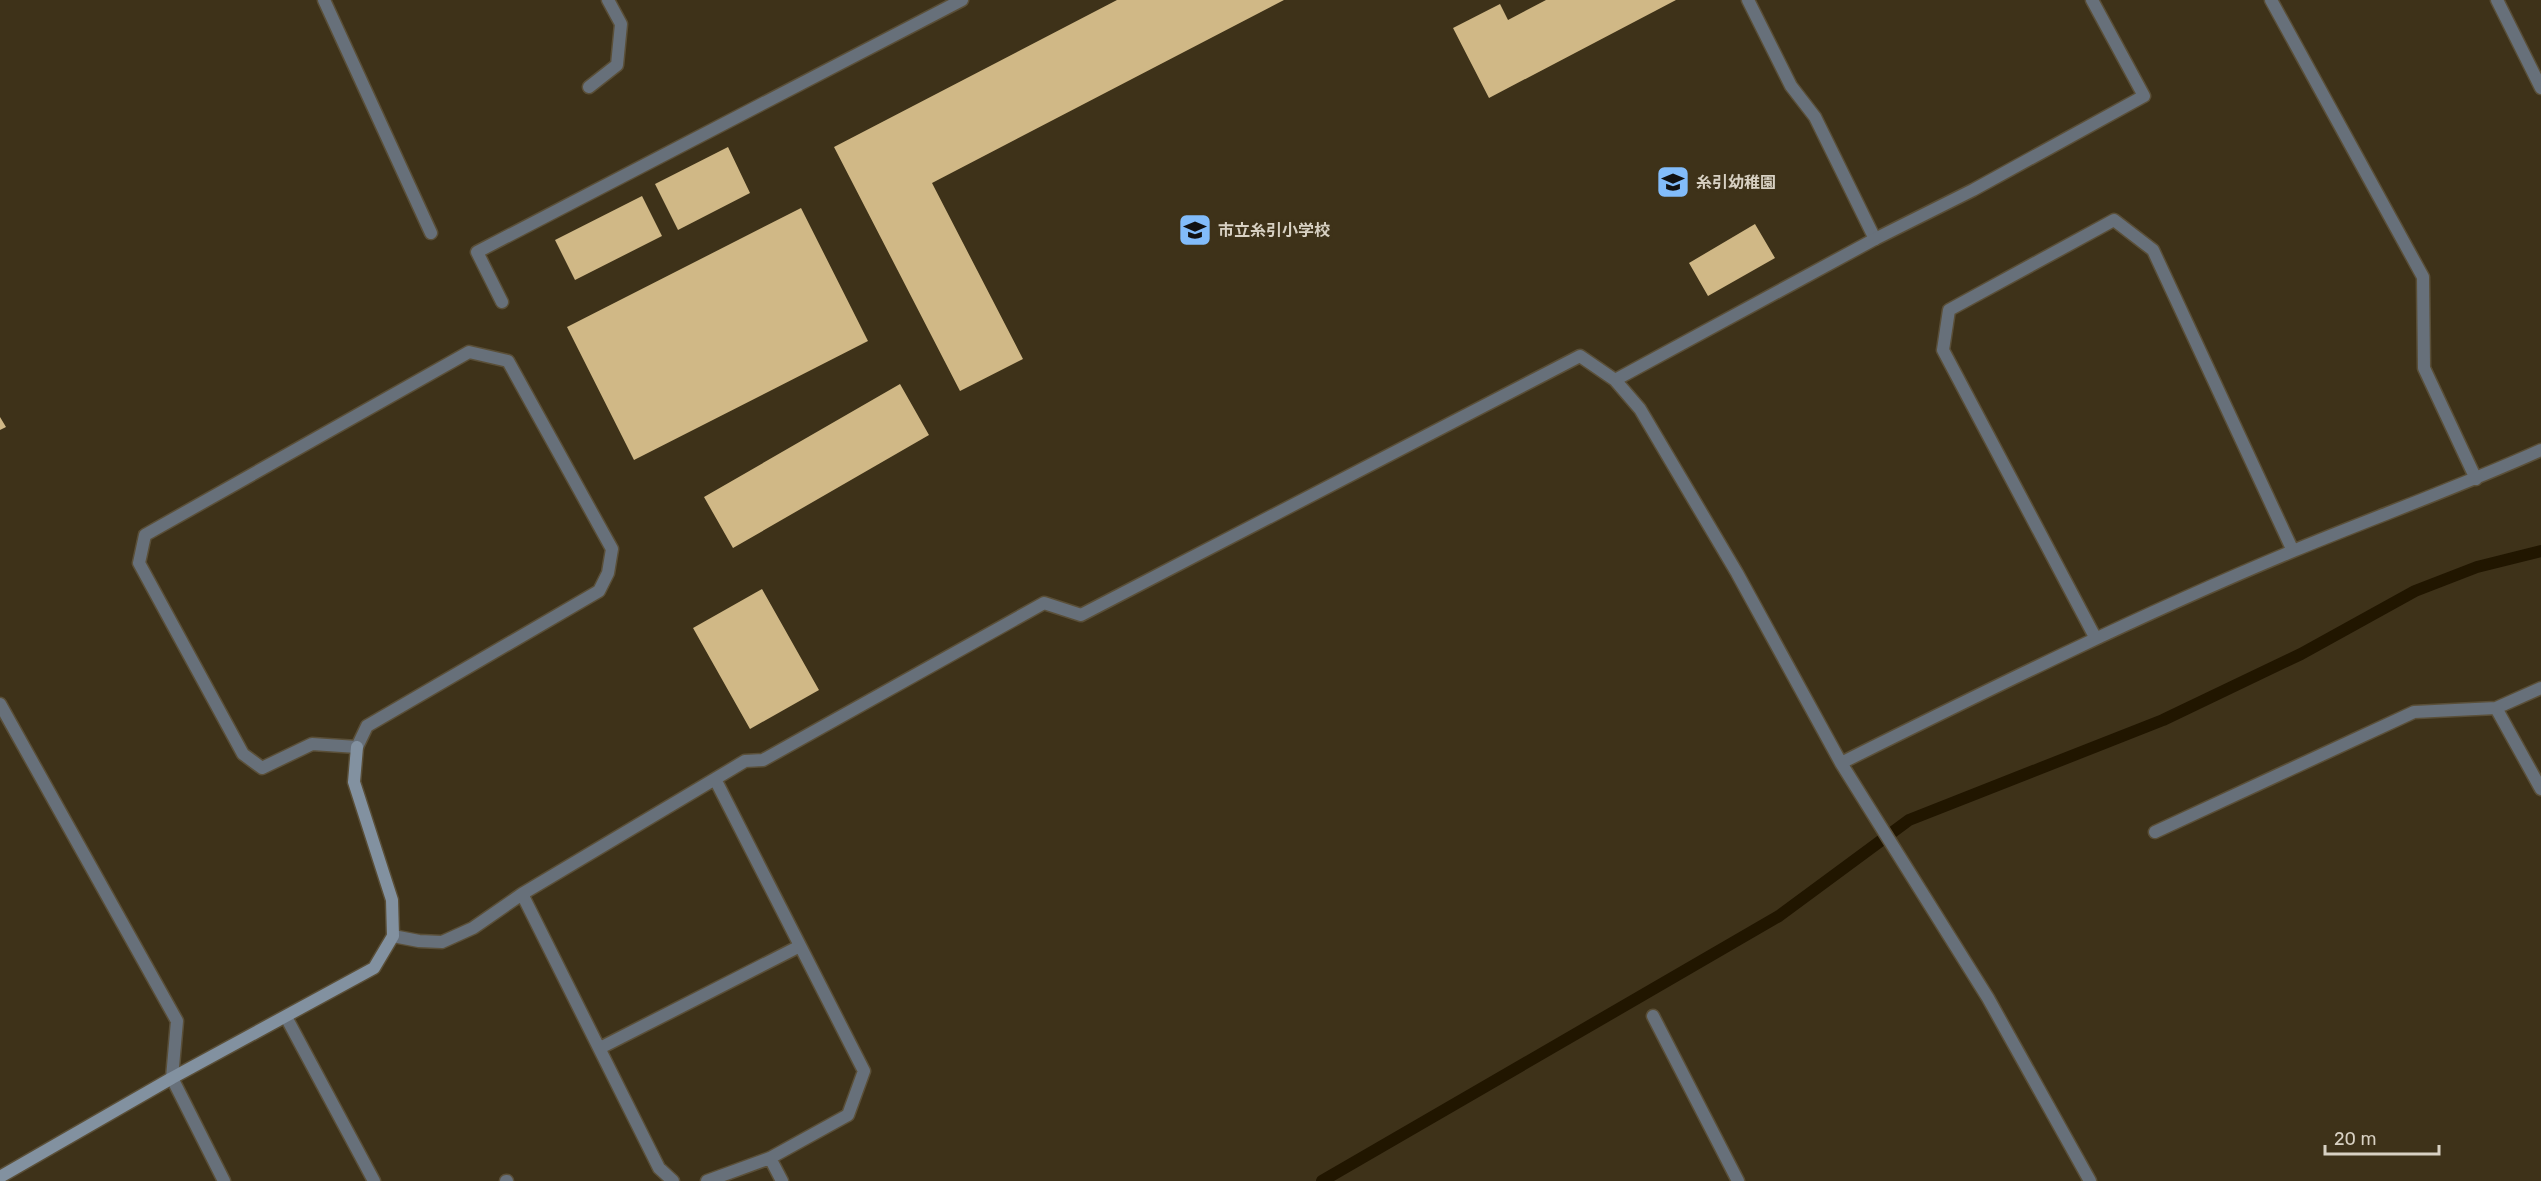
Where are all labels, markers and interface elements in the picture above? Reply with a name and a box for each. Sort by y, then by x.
school or university icon: 糸引幼稚園 [1655,164,1691,200]
place label: 糸引幼稚園 [1696,173,1776,192]
school or university icon: 市立糸引小学校 [1177,212,1213,248]
place label: 市立糸引小学校 [1218,221,1330,240]
scale bar [2325,1118,2439,1156]
text: 20 m [2334,1128,2376,1150]

